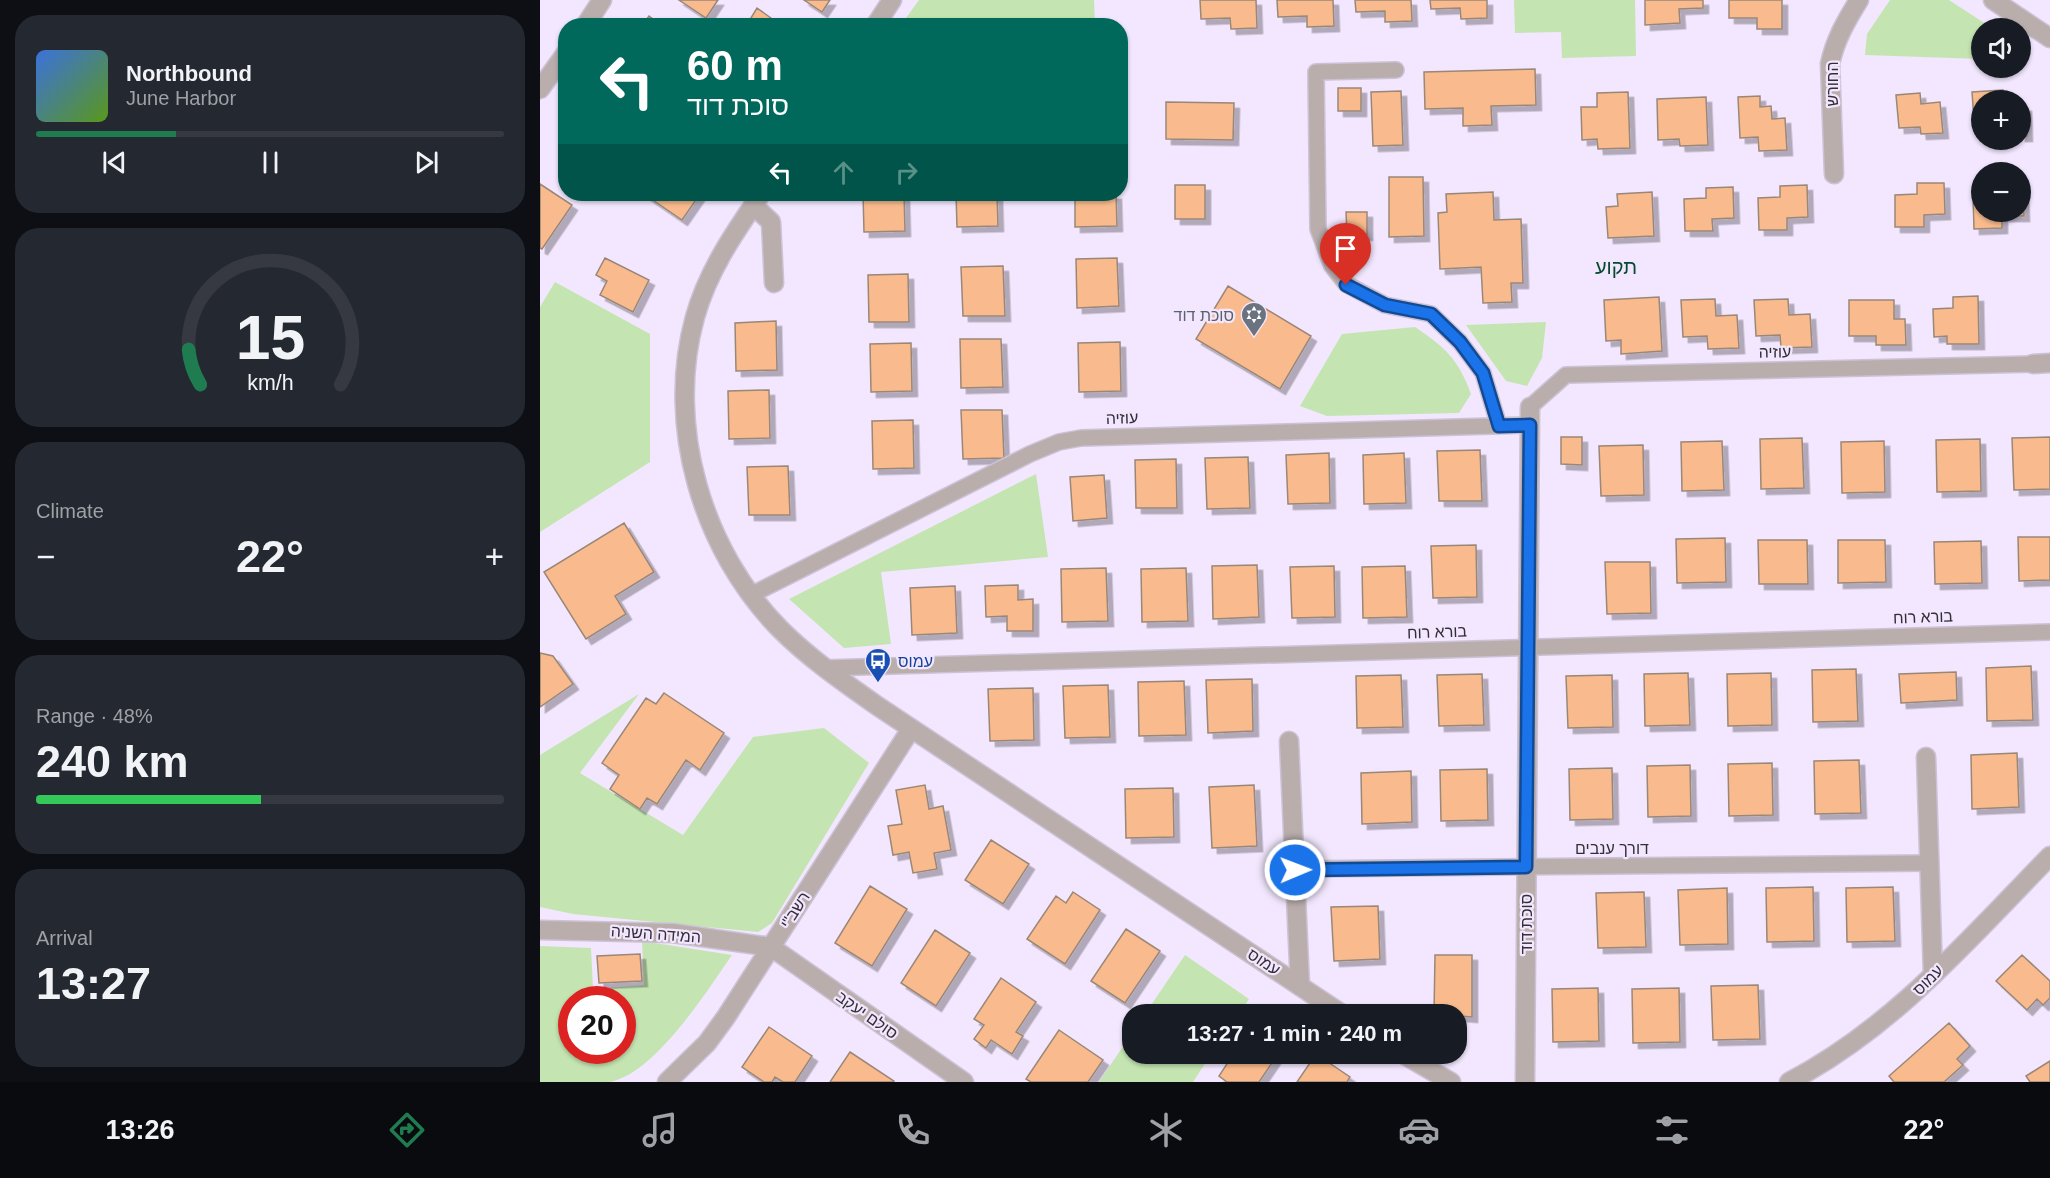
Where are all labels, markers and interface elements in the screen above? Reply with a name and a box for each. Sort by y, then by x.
map controls [1971,18,2031,222]
button: sound [1971,18,2031,78]
icon: left [588,42,666,120]
text: 60 m [687,42,783,89]
text: Northbound [126,61,252,86]
street label: החורש [1824,61,1841,107]
text: June Harbor [126,87,236,109]
button: + [1971,90,2031,150]
text: סוכת דוד [687,91,789,121]
icon: previous [98,146,131,179]
icon: pause [254,146,287,179]
icon: next [410,146,443,179]
icon: left [764,156,797,189]
icon: ahead [827,156,860,189]
icon: right [890,156,923,189]
button: − [1971,162,2031,222]
pin [1320,223,1371,285]
icon: arrive [1329,232,1362,265]
district label: תקוע [1595,256,1637,278]
synagogue icon: סוכת דוד [1239,300,1269,338]
text: 15 [235,303,305,372]
place label: סוכת דוד [1174,307,1234,324]
street label: עוזיה [1759,343,1791,361]
text: km/h [247,371,293,395]
street label: עוזיה [1105,409,1139,427]
text: Climate [36,500,104,522]
text: 22° [236,531,304,582]
text: − [36,538,55,575]
text: + [485,538,504,575]
street label: בורא רוח [1893,607,1954,627]
street label: בורא רוח [1407,622,1468,642]
bus stop icon: עמוס [863,646,893,684]
place label: עמוס [898,653,933,670]
text: Range · 48% [36,705,153,727]
text: 240 km [36,736,189,787]
position arrow [1263,838,1327,902]
street label: דורך ענבים [1575,840,1649,857]
street label: רשב"י [777,889,813,931]
street label: סוכת דוד [1518,894,1535,954]
street label: המידה השניה [610,922,702,946]
text: Arrival [36,927,93,949]
street label: עמוס [1245,945,1283,979]
text: 13:27 [36,958,151,1009]
street label: עמוס [1910,962,1946,998]
speed limit sign: 20 [558,986,636,1064]
street label: סולם יעקב [833,988,901,1042]
text: 13:27 · 1 min · 240 m [1187,1021,1402,1046]
icon: directions [386,1109,428,1151]
icon: music [639,1109,681,1151]
icon: phone [892,1109,934,1151]
icon: climate [1145,1109,1187,1151]
icon: car [1398,1109,1440,1151]
icon: filters [1651,1109,1693,1151]
text: 13:26 [106,1115,175,1145]
text: 22° [1904,1115,1944,1145]

